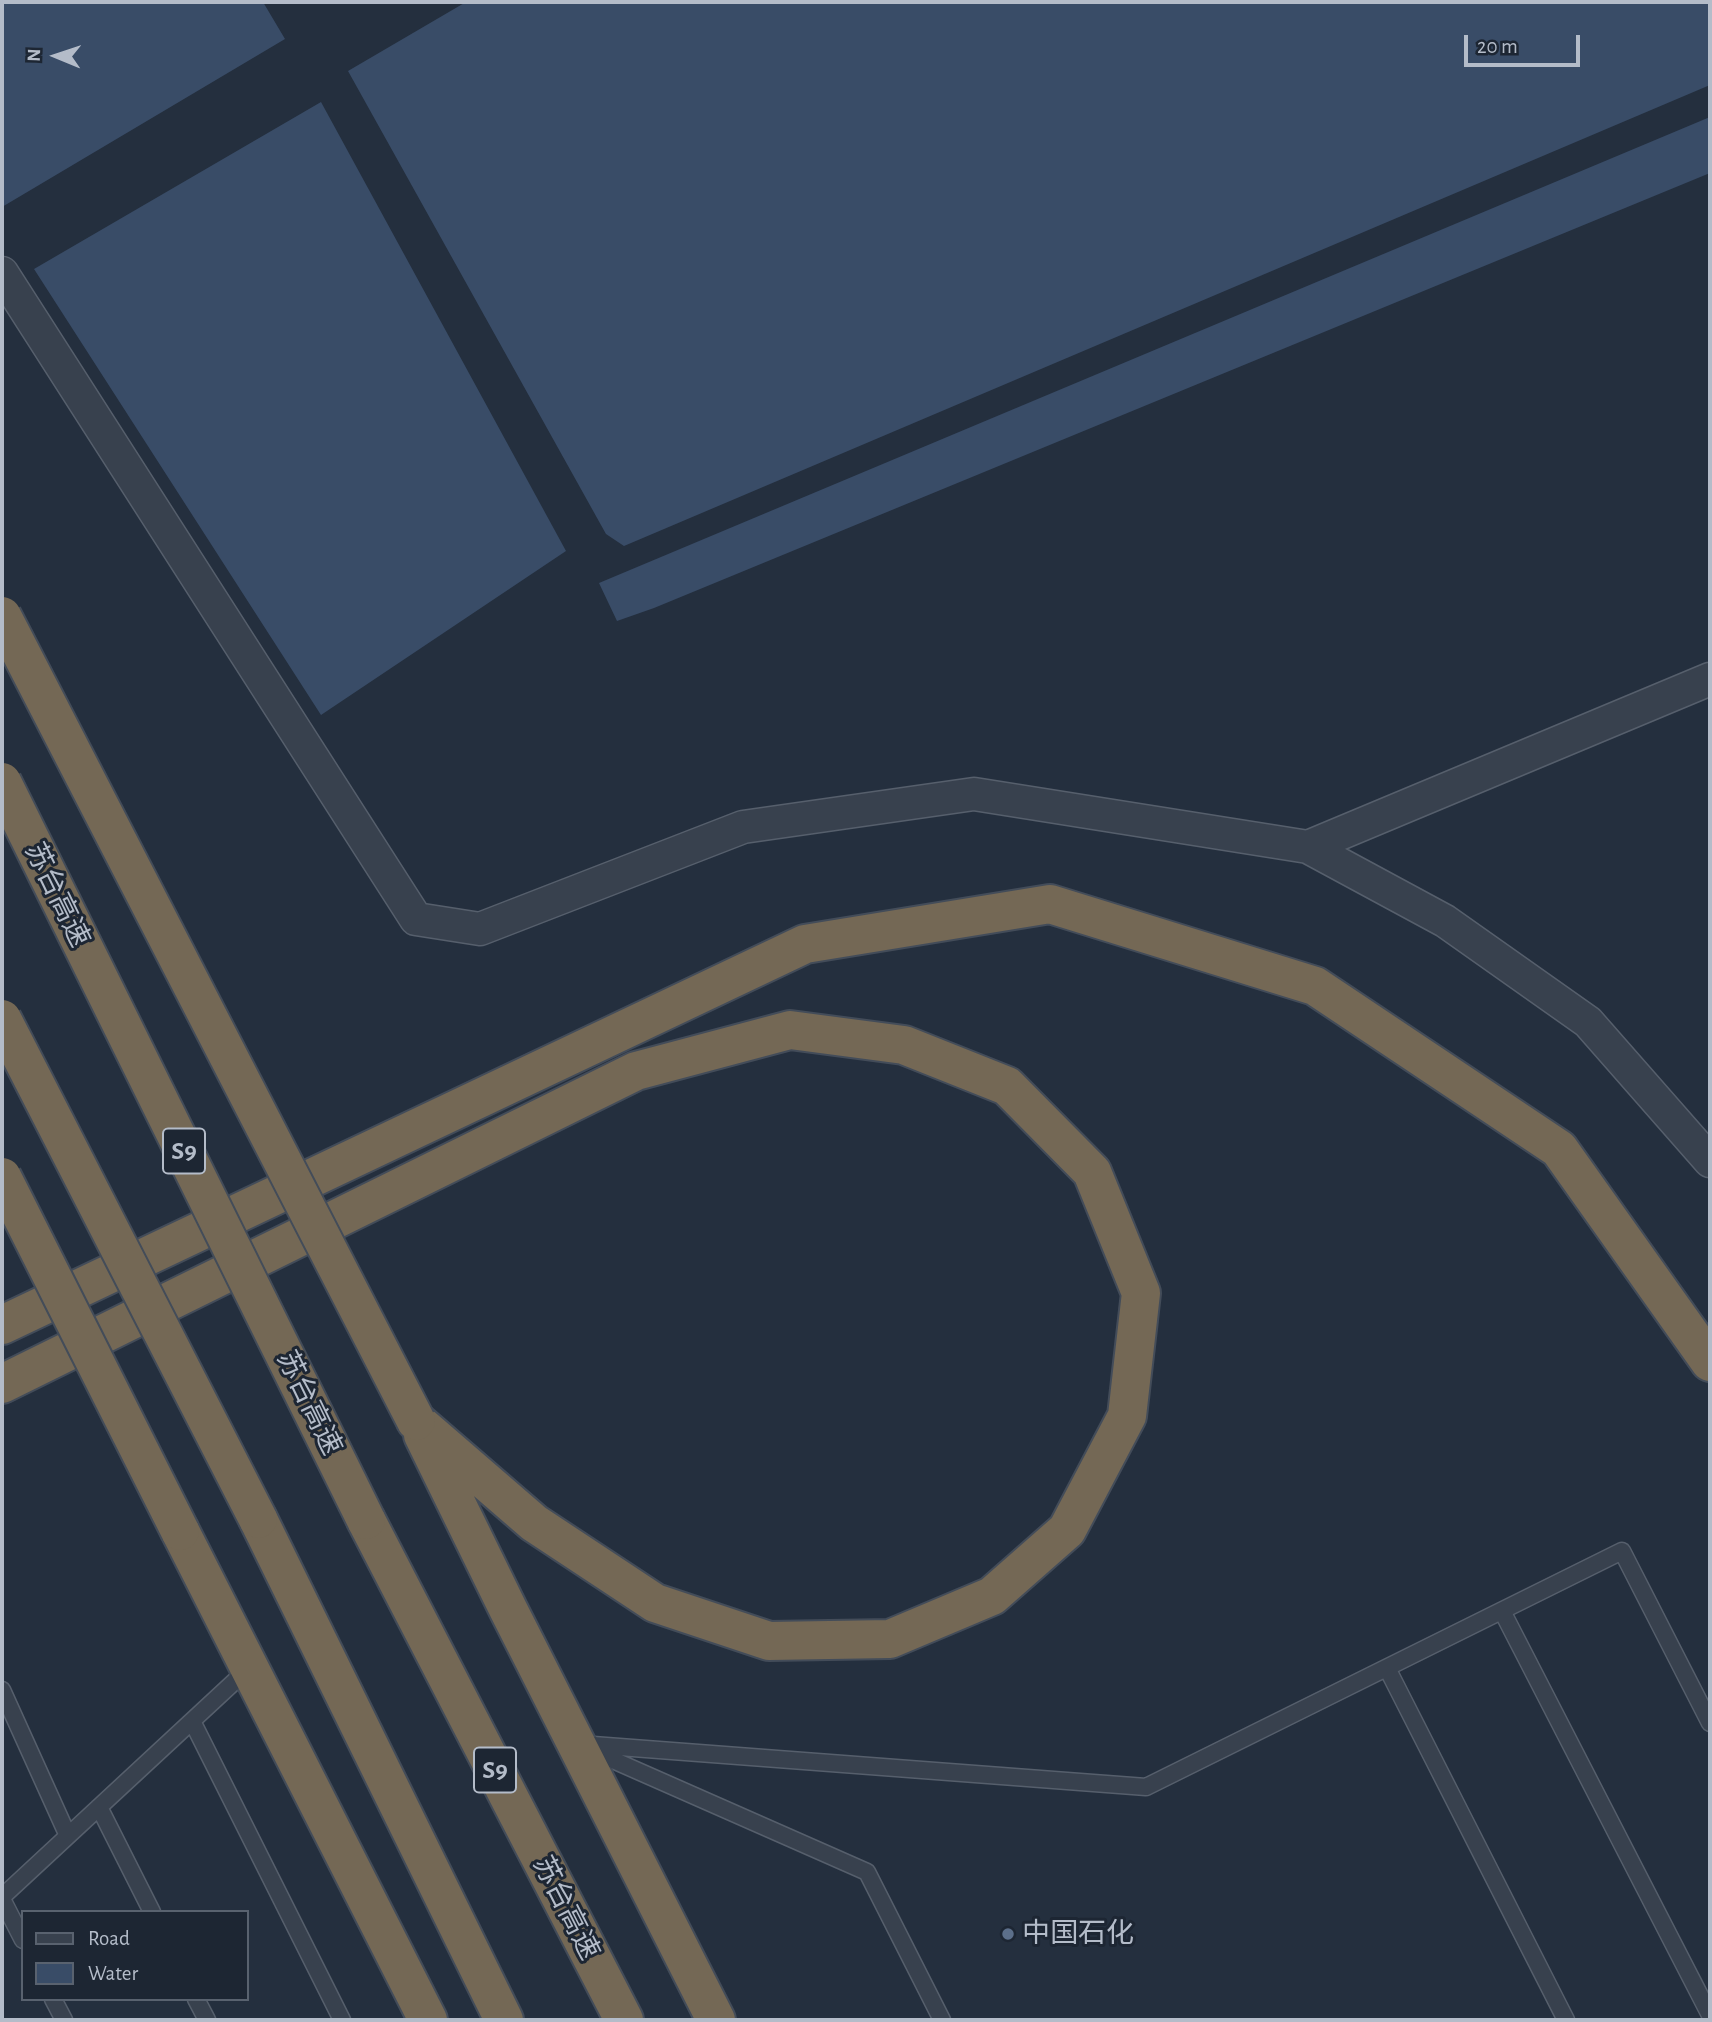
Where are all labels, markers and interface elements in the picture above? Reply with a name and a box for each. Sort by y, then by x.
north arrow [21,21,91,91]
scale bar [1467,21,1582,65]
text: 20 m [1477,36,1518,57]
text: N [25,48,44,62]
street label: 苏台高速 [17,837,97,953]
road number: S9 [163,1128,205,1174]
street label: 苏台高速 [269,1345,349,1461]
road number: S9 [474,1748,516,1792]
street label: 苏台高速 [526,1850,606,1966]
legend [21,1910,248,2001]
place label: 中国石化 [1022,1917,1134,1951]
marker: 中国石化 [1000,1926,1016,1942]
text: Road [88,1928,130,1949]
text: Water [88,1963,138,1984]

